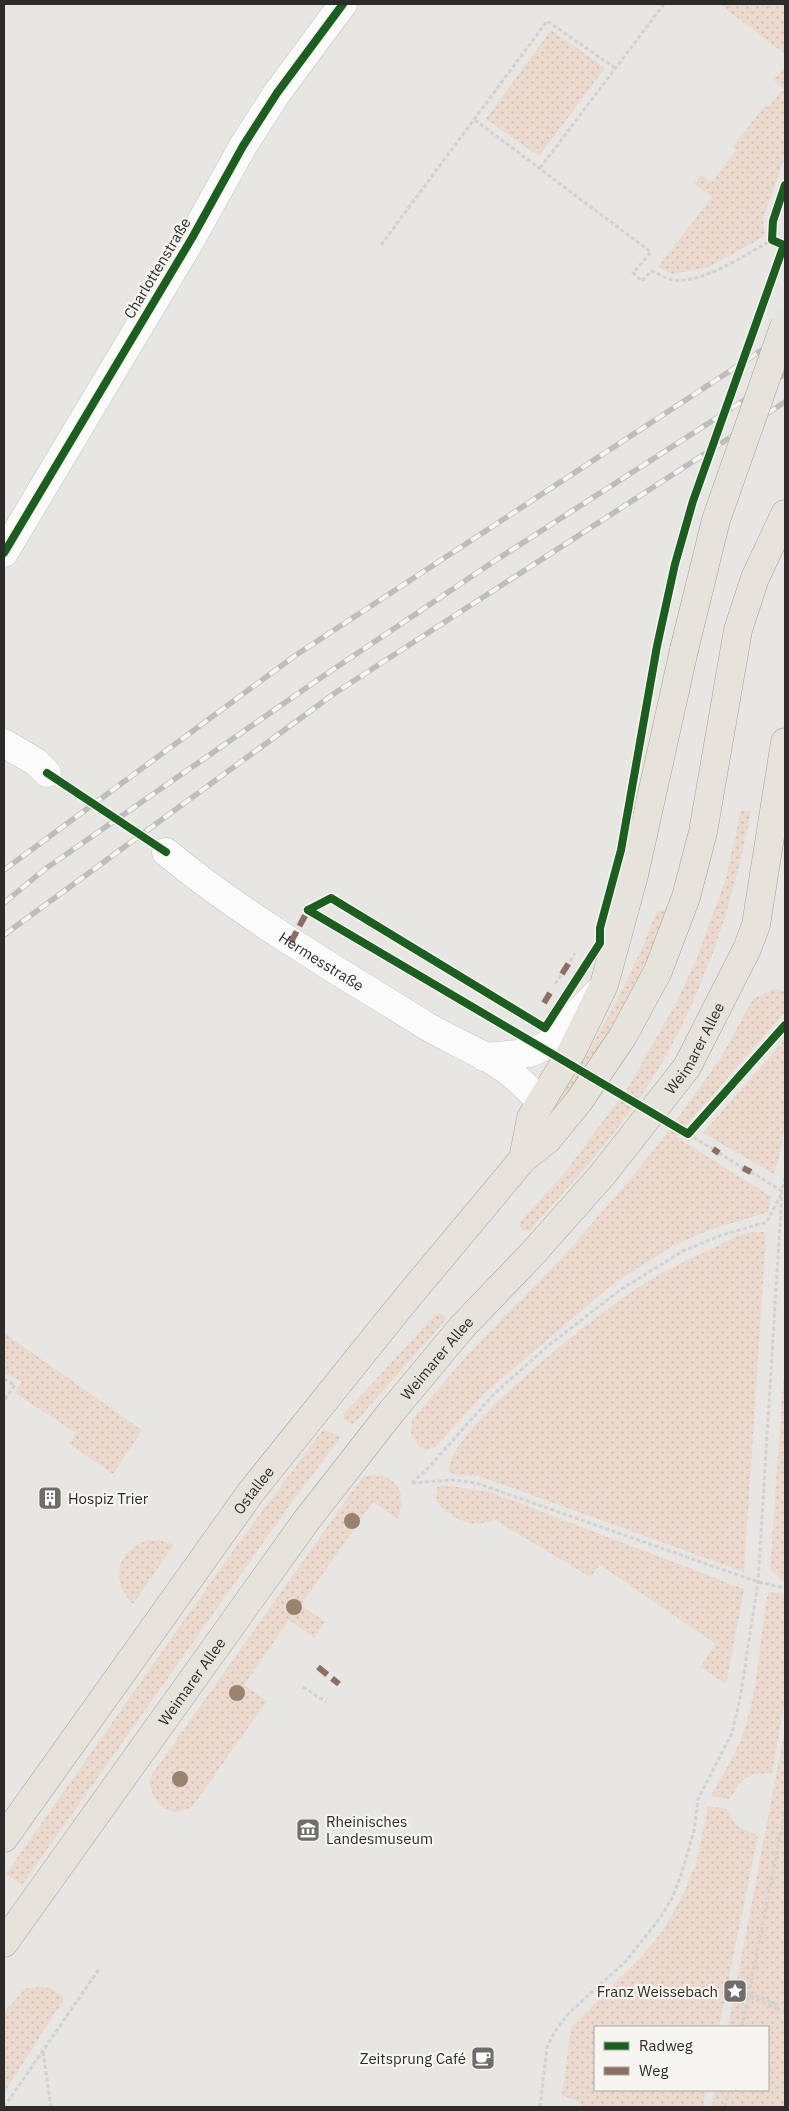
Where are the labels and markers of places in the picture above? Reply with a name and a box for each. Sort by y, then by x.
building icon: Hospiz Trier [37,1485,63,1511]
place label: Hospiz Trier [68,1489,149,1508]
place label: Rheinisches Landesmuseum [326,1812,433,1848]
museum icon: Rheinisches Landesmuseum [295,1817,321,1843]
place icon: Franz Weissebach [722,1978,748,2004]
place label: Franz Weissebach [597,1982,718,2001]
cafe icon: Zeitsprung Café [470,2045,496,2071]
place label: Zeitsprung Café [360,2049,466,2068]

